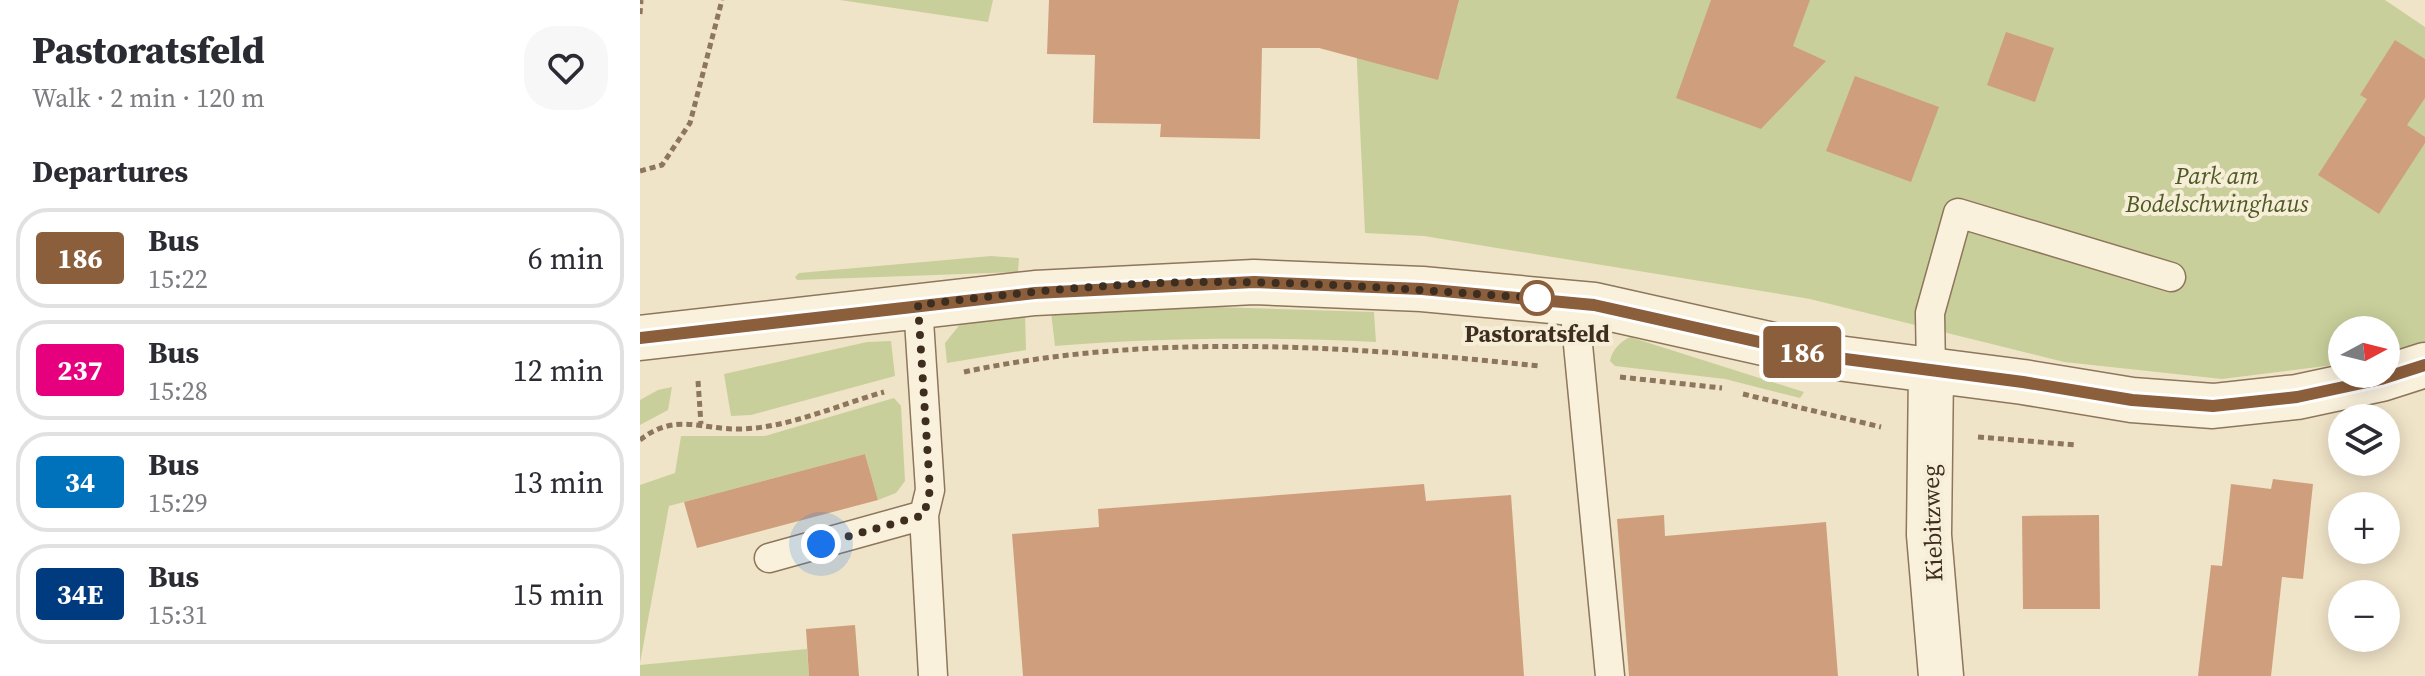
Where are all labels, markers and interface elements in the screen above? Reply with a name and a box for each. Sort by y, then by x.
text: Pastoratsfeld [32,24,265,76]
button: heart [524,26,608,110]
text: Walk · 2 min · 120 m [32,80,265,116]
text: Departures [32,151,188,192]
park label: Park am Bodelschwinghaus [2125,159,2309,220]
text: Bus [148,220,199,261]
text: 6 min [528,238,604,279]
text: 186 [57,239,103,277]
text: 15:22 [148,261,208,297]
marker: Pastoratsfeld [1520,281,1554,315]
north arrow [2328,316,2400,388]
map controls [2328,316,2400,652]
place label: Pastoratsfeld [1464,317,1610,350]
line badge: 186 [1756,326,1848,378]
text: Bus [148,332,199,373]
text: 186 [1779,333,1825,371]
text: 12 min [513,350,604,391]
text: 237 [57,351,103,389]
text: 15:28 [148,373,208,409]
button: layers [2328,404,2400,476]
text: Bus [148,444,199,485]
text: 13 min [513,462,604,503]
text: 34 [65,463,95,501]
street label: Kiebitzweg [1913,464,1951,582]
text: 15:29 [148,485,208,521]
button: + [2328,492,2400,564]
your location [801,524,841,564]
text: Bus [148,556,199,597]
text: 15 min [513,574,604,615]
text: 34E [56,575,104,613]
button: − [2328,580,2400,652]
text: 15:31 [148,597,208,633]

